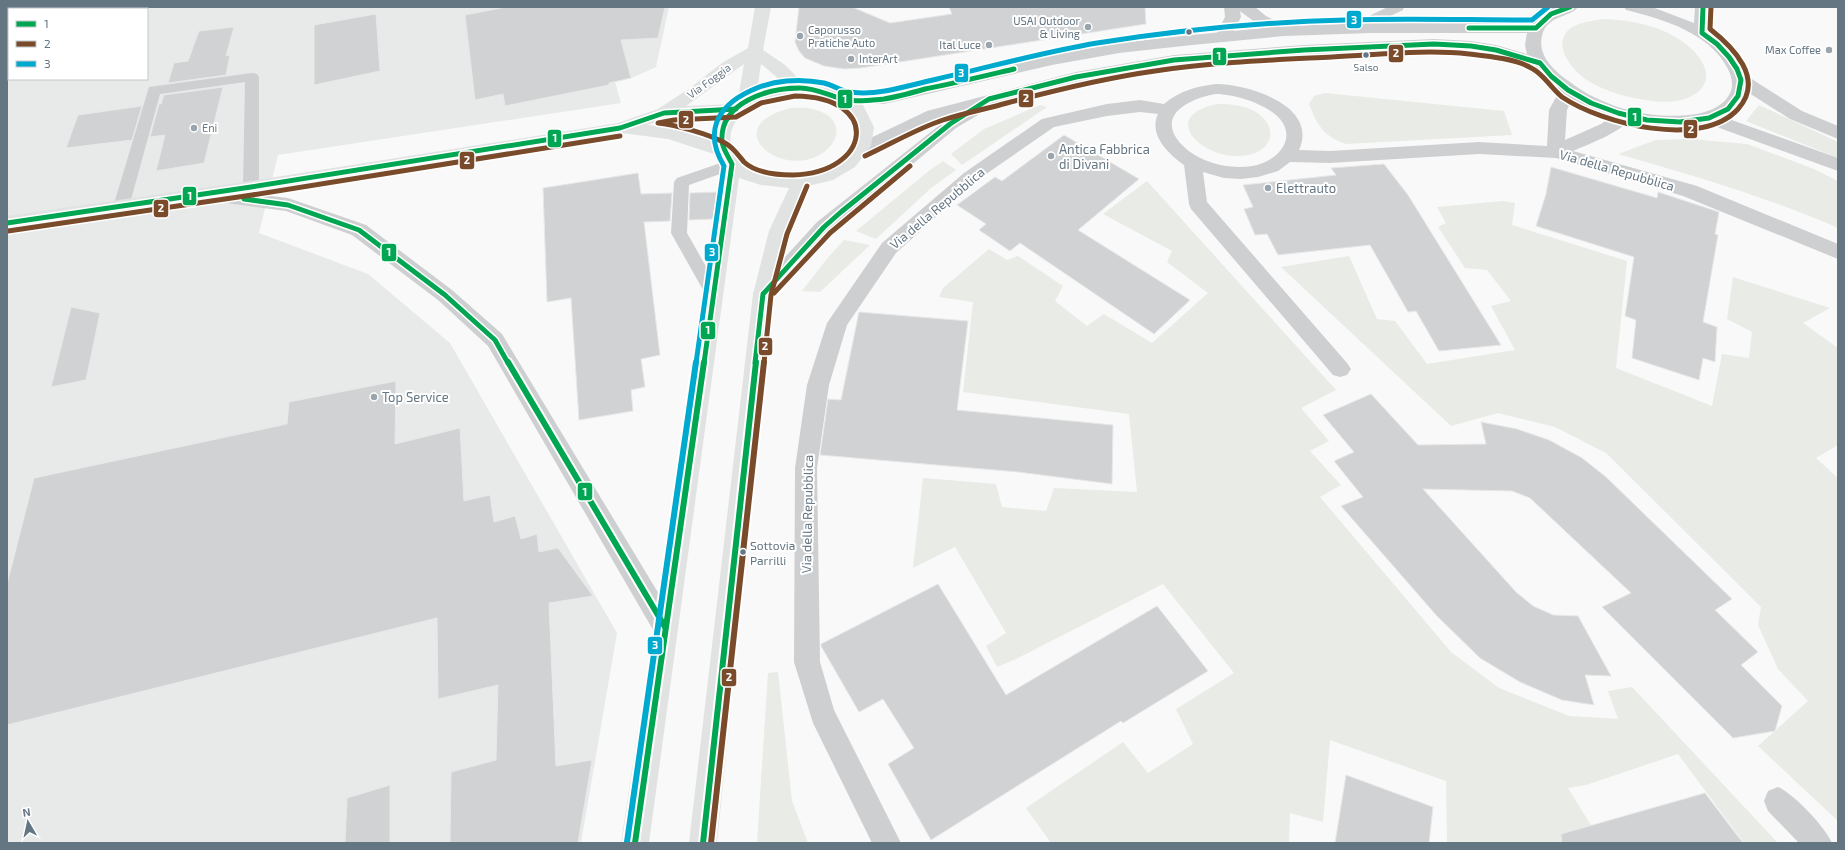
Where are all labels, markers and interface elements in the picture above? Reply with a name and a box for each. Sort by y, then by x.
legend [8,8,148,80]
line badge: 3 [1346,10,1362,29]
text: 3 [1351,13,1357,26]
place label: USAI Outdoor & Living [1013,14,1081,40]
text: 1 [44,16,49,30]
marker: USAI Outdoor & Living [1083,22,1093,32]
place label: Caporusso Pratiche Auto [808,23,875,49]
unlabelled marker [1184,27,1194,37]
marker: Caporusso Pratiche Auto [795,31,805,41]
text: 2 [44,36,51,50]
place label: Ital Luce [939,38,981,51]
marker: Ital Luce [984,40,994,50]
place label: Max Coffee [1765,43,1821,56]
line badge: 2 [1388,44,1404,63]
marker: Max Coffee [1824,45,1834,55]
text: 2 [1393,46,1399,59]
line badge: 1 [1212,47,1227,66]
text: 1 [1217,49,1221,62]
marker: Salso [1361,50,1371,60]
place label: InterArt [859,52,898,65]
marker: InterArt [846,54,856,64]
text: 3 [44,56,51,70]
street label: Via Foggia [684,60,733,101]
place label: Salso [1354,61,1379,73]
line badge: 3 [954,63,969,83]
text: 3 [958,66,964,79]
line badge: 1 [837,89,853,109]
line badge: 2 [1018,89,1034,108]
text: 2 [1023,91,1029,104]
text: 1 [843,92,847,105]
line badge: 1 [1627,107,1642,127]
line badge: 2 [678,110,694,129]
text: 1 [1633,110,1637,123]
text: 2 [683,113,689,126]
line badge: 2 [1683,119,1698,139]
place label: Eni [202,121,217,134]
text: 2 [1688,122,1694,135]
marker: Eni [189,123,199,133]
line badge: 1 [547,129,562,148]
text: 1 [553,131,557,144]
place label: Antica Fabbrica di Divani [1059,141,1150,172]
street label: Via della Repubblica [1558,146,1676,194]
line badge: 2 [459,151,475,170]
marker: Antica Fabbrica di Divani [1046,151,1056,161]
text: 2 [464,153,470,166]
street label: Via della Repubblica [886,164,988,252]
place label: Elettrauto [1276,180,1336,196]
marker: Elettrauto [1263,183,1273,193]
line badge: 1 [182,186,197,206]
text: 1 [188,189,192,202]
line badge: 2 [153,199,169,218]
text: 2 [158,201,164,214]
line badge: 1 [381,243,397,262]
line badge: 3 [704,243,719,262]
text: 1 [387,245,391,258]
text: 3 [709,245,715,258]
line badge: 1 [700,321,716,340]
text: 1 [706,323,710,336]
line badge: 2 [758,337,773,356]
text: 2 [762,339,768,352]
place label: Top Service [382,389,449,405]
marker: Top Service [369,392,379,402]
street label: Via della Repubblica [798,455,816,573]
line badge: 1 [577,482,593,501]
text: 1 [583,485,587,498]
place label: Sottovia Parrilli [750,538,795,567]
marker: Sottovia Parrilli [738,547,748,557]
line badge: 3 [647,636,663,655]
text: 3 [652,638,658,651]
line badge: 2 [721,668,737,687]
text: 2 [726,670,732,683]
north arrow [8,802,48,842]
text: N [21,805,31,819]

